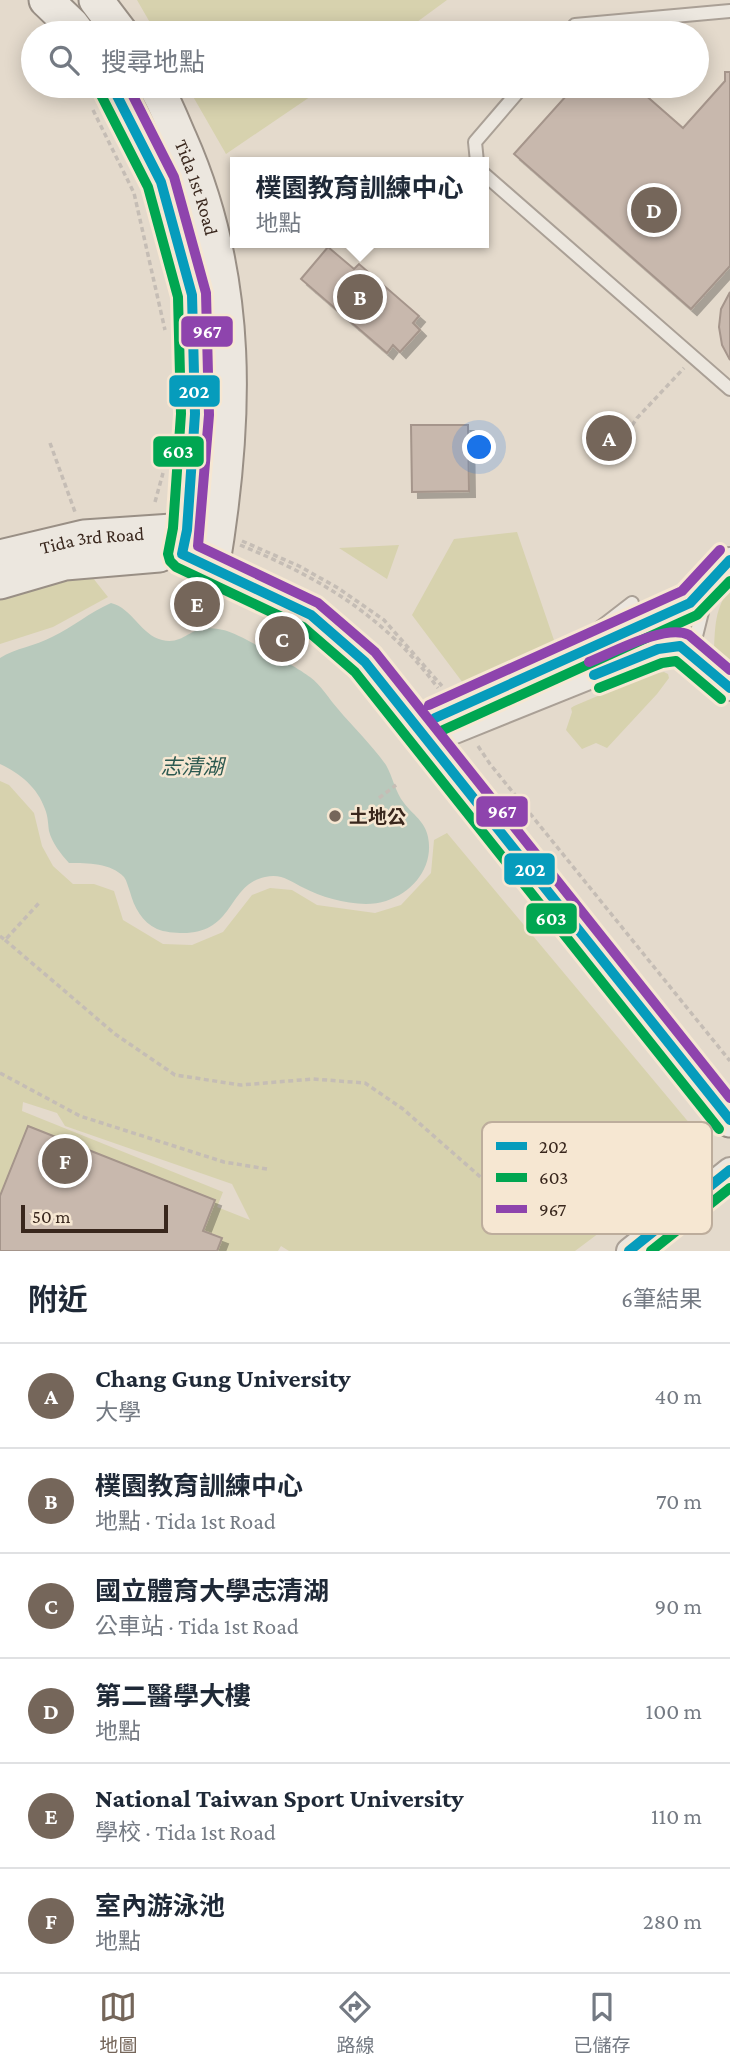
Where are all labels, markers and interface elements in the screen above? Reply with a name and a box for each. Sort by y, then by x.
search box [21,21,709,98]
icon: search [45,41,83,79]
text: 搜尋地點 [101,48,205,77]
street label: Tida 1st Road [171,136,223,237]
popup [230,157,489,248]
text: 樸園教育訓練中心 [255,174,464,203]
pin: D [631,184,677,236]
text: 地點 [255,210,301,236]
pin: B [337,271,383,323]
line badge: 967 [180,315,234,348]
text: 967 [192,321,222,342]
line badge: 202 [168,374,221,408]
text: 202 [179,381,210,402]
pin: A [586,412,632,464]
your location [462,430,496,464]
line badge: 603 [152,435,205,468]
text: 603 [163,441,193,462]
street label: Tida 3rd Road [38,522,145,558]
pin: E [174,578,220,630]
pin: C [259,613,305,665]
water label: 志清湖 [161,755,226,779]
line badge: 967 [475,795,529,828]
text: 967 [487,801,517,822]
place label: 土地公 [349,806,406,827]
marker: 土地公 [327,808,343,824]
line badge: 202 [503,852,556,886]
text: 202 [515,859,546,880]
line badge: 603 [525,902,578,935]
text: 603 [536,908,566,929]
legend [482,1122,712,1234]
pin: F [42,1135,88,1187]
text: 202 [539,1136,568,1157]
text: 603 [539,1167,568,1188]
text: 967 [539,1199,567,1220]
scale bar [21,1202,168,1234]
text: 50 m [32,1206,71,1227]
text: 附近 [28,1283,88,1316]
text: 6筆結果 [621,1286,702,1312]
text: Chang Gung University [95,1364,351,1393]
text: A [44,1383,58,1409]
text: 40 m [654,1383,702,1409]
text: 大學 [95,1399,141,1425]
text: 樸園教育訓練中心 [95,1472,303,1501]
text: B [44,1488,58,1514]
text: 70 m [656,1488,702,1514]
text: 地點 · Tida 1st Road [95,1508,276,1534]
text: 國立體育大學志清湖 [95,1577,329,1606]
text: C [44,1593,58,1619]
text: 90 m [655,1593,702,1619]
text: 公車站 · Tida 1st Road [95,1613,299,1639]
text: 第二醫學大樓 [95,1682,251,1711]
text: D [43,1698,59,1724]
text: 100 m [646,1698,702,1724]
text: 地點 [95,1718,141,1744]
text: National Taiwan Sport University [95,1784,464,1813]
text: E [44,1803,58,1829]
text: 110 m [651,1803,702,1829]
text: 學校 · Tida 1st Road [95,1819,276,1845]
text: 室內游泳池 [95,1892,225,1921]
text: F [45,1908,57,1934]
text: 280 m [643,1908,702,1934]
text: 地點 [95,1928,141,1954]
tab: 地圖 [99,1988,138,2057]
tab: 路線 [336,1988,375,2057]
tab: 已儲存 [573,1988,631,2057]

